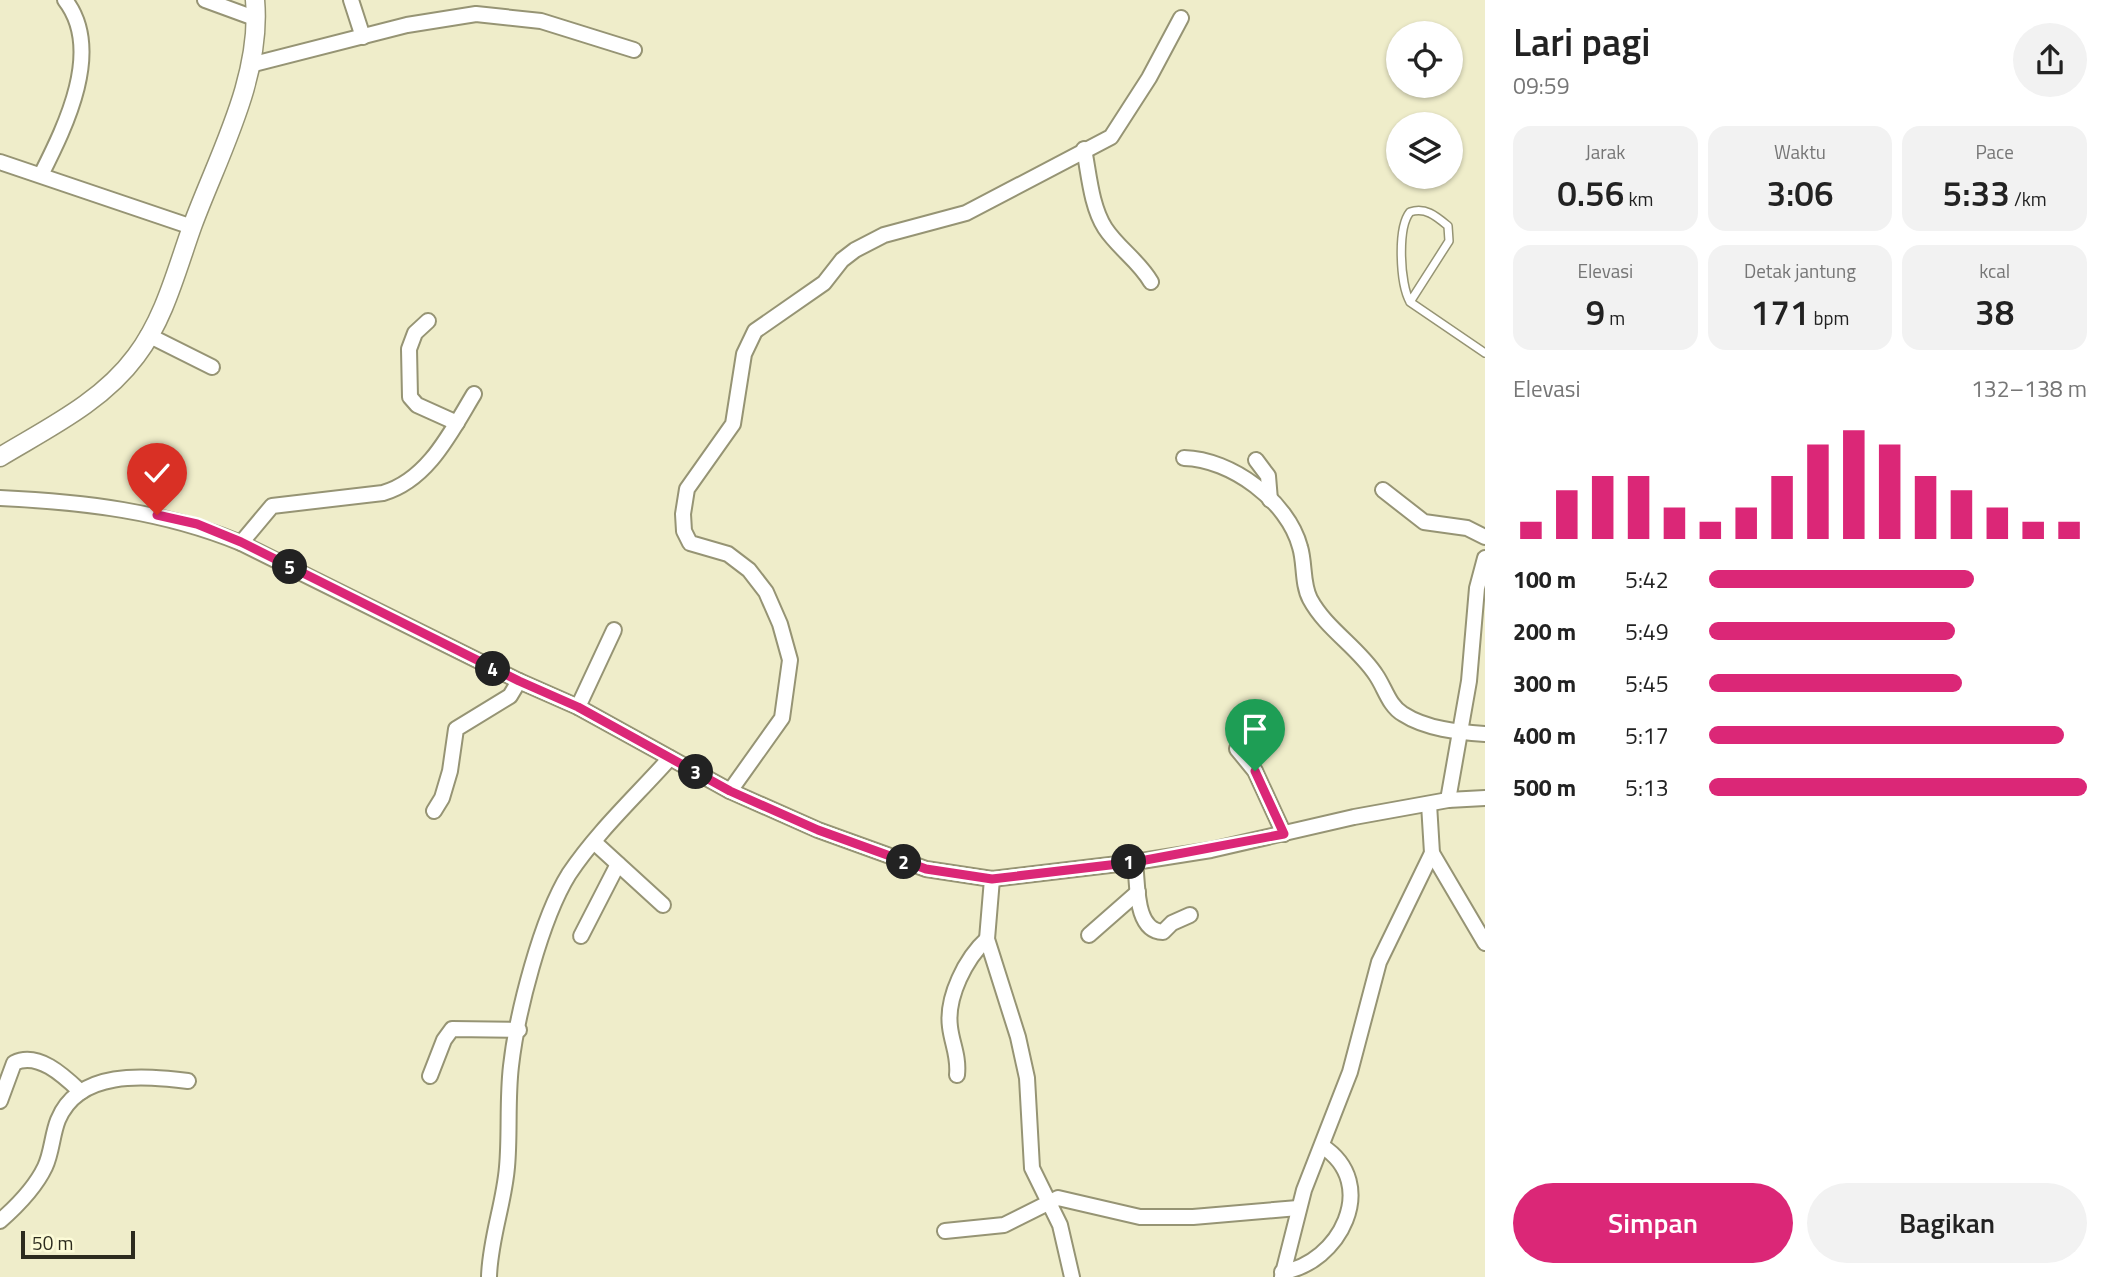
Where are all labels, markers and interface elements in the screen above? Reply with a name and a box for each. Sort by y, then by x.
text: Lari pagi [1513,13,1650,71]
map controls [1386,21,1463,189]
button: locate [1386,21,1463,98]
button: share [2013,23,2087,97]
text: 09:59 [1513,68,1570,103]
button: layers [1386,112,1463,189]
text: Jarak [1585,137,1625,166]
text: Waktu [1774,137,1826,166]
text: Pace [1975,137,2014,166]
text: 0.56 [1557,166,1624,220]
text: 3:06 [1766,166,1834,220]
text: 5:33 [1943,166,2010,220]
text: km [1624,184,1654,213]
text: /km [2010,184,2047,213]
text: Elevasi [1577,256,1633,285]
text: Detak jantung [1744,256,1856,285]
text: kcal [1979,256,2010,285]
text: 9 [1585,285,1605,339]
text: 171 [1751,285,1809,339]
text: 38 [1975,285,2014,339]
text: m [1605,303,1625,332]
text: bpm [1809,303,1849,332]
text: Elevasi [1513,371,1581,406]
text: 132–138 m [1971,371,2087,406]
pin [127,443,187,515]
icon: check [138,454,176,492]
pin: 5 [272,550,308,584]
text: 5 [284,552,295,581]
text: 100 m [1513,562,1576,597]
text: 5:42 [1625,562,1669,597]
text: 200 m [1513,614,1576,649]
text: 5:49 [1625,614,1669,649]
pin: 4 [476,652,510,686]
text: 4 [487,654,498,683]
text: 300 m [1513,666,1576,701]
text: 5:45 [1625,666,1669,701]
pin [1225,699,1285,771]
icon: arrive [1236,710,1274,748]
text: 400 m [1513,718,1576,753]
text: 5:17 [1625,718,1669,753]
pin: 3 [678,754,714,790]
text: 3 [690,757,701,786]
text: 500 m [1513,770,1576,805]
text: 5:13 [1625,770,1669,805]
pin: 2 [886,844,922,880]
pin: 1 [1112,844,1146,880]
text: 2 [898,847,909,876]
text: 1 [1123,847,1134,876]
button: Simpan [1513,1183,1793,1263]
button: Bagikan [1807,1183,2087,1263]
scale bar [21,1228,135,1260]
text: 50 m [32,1228,73,1257]

